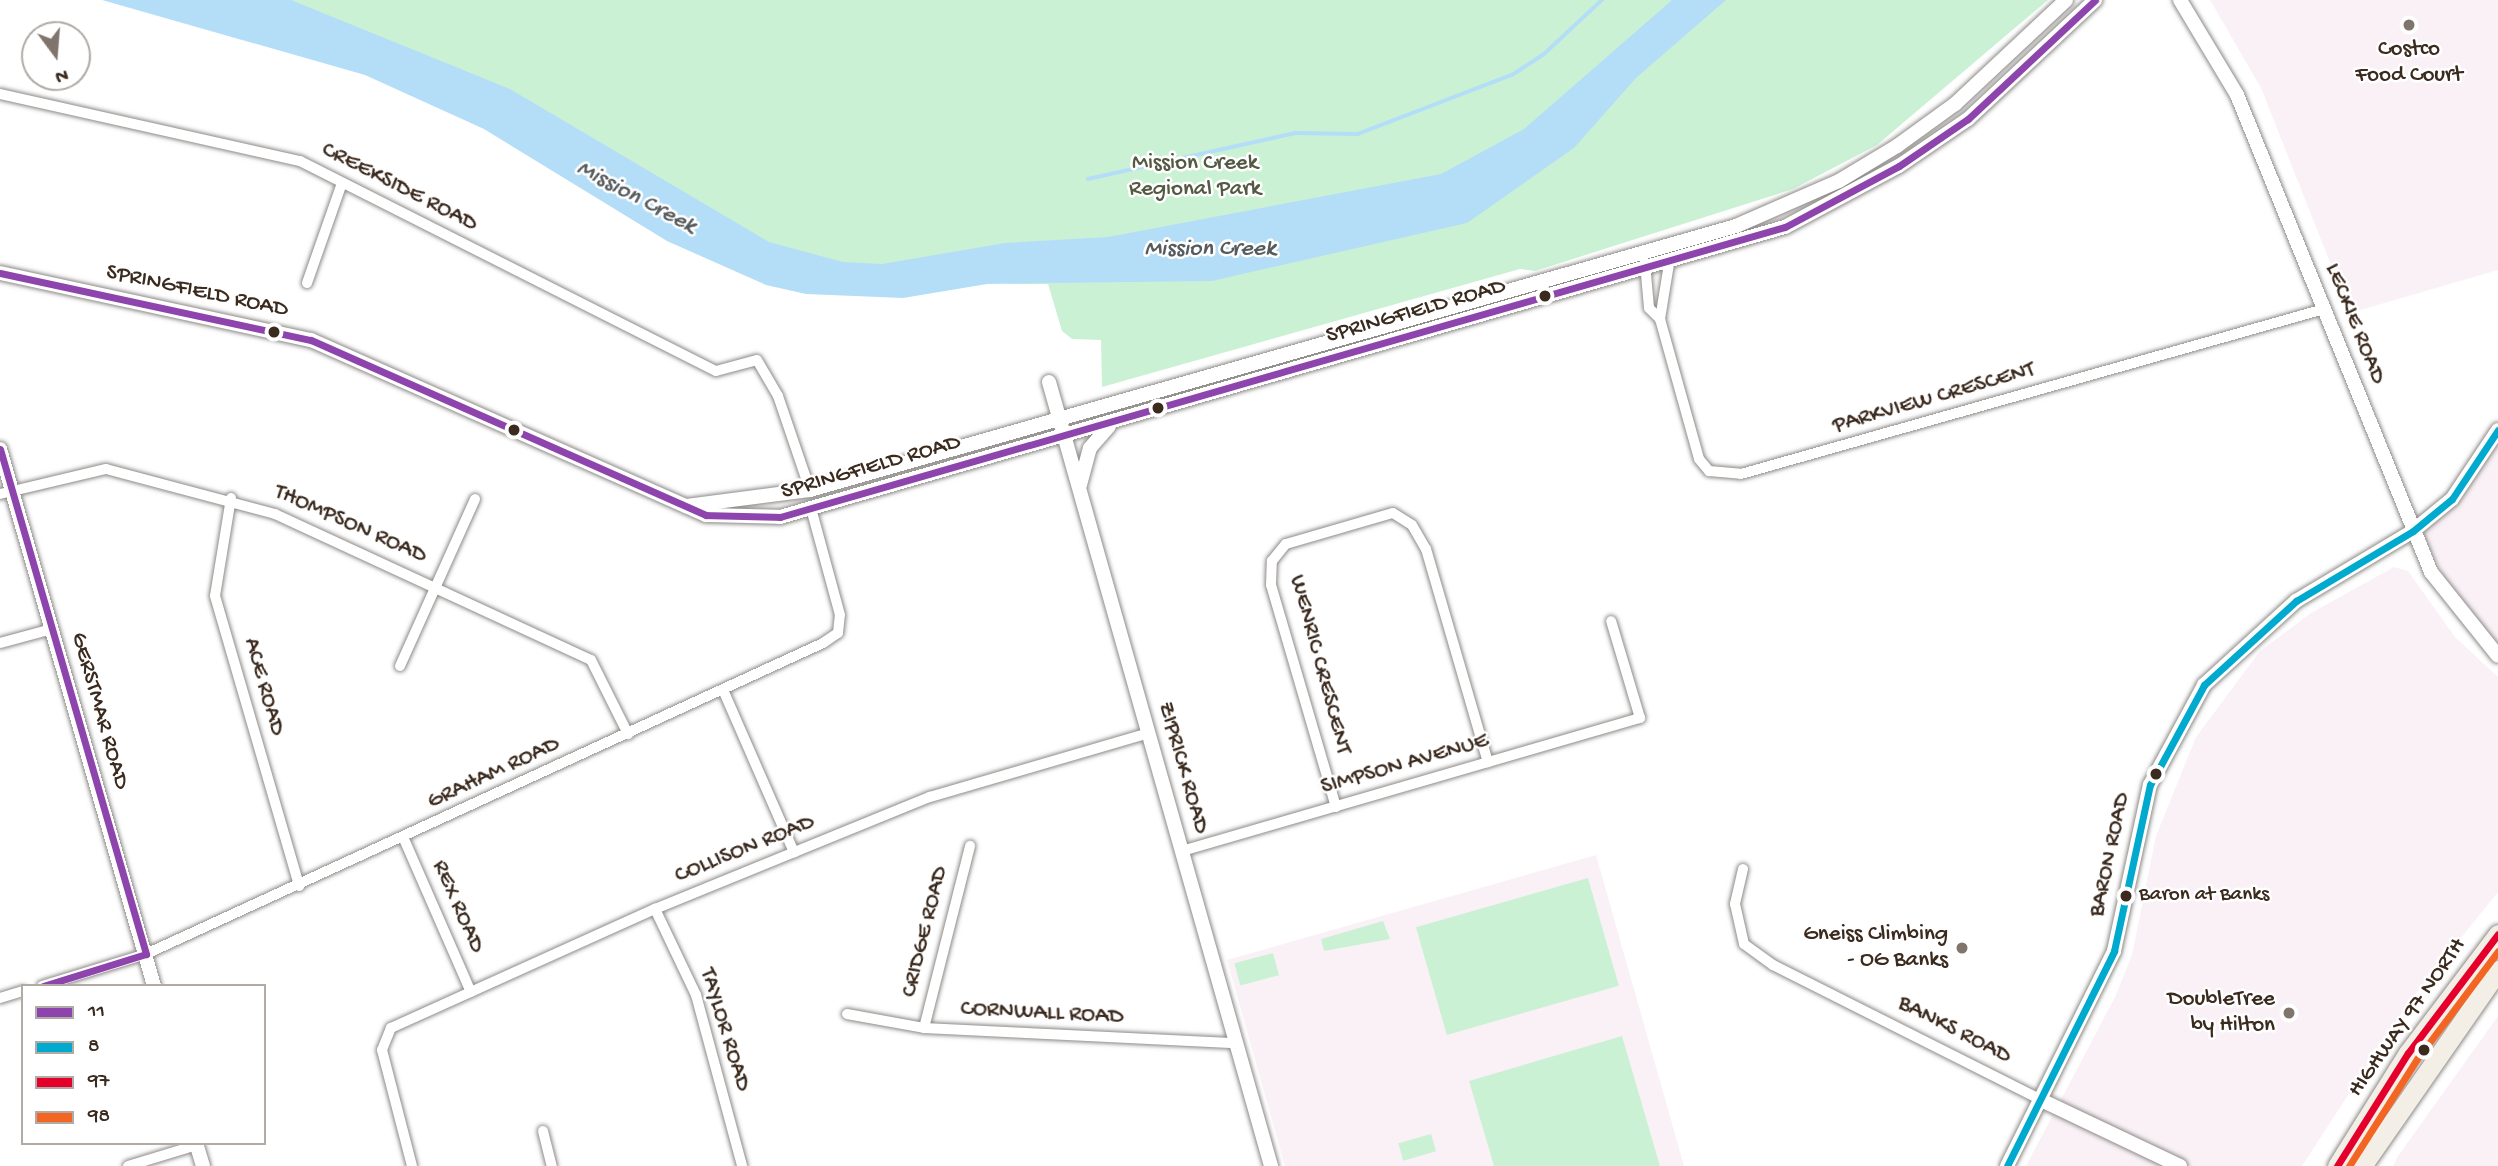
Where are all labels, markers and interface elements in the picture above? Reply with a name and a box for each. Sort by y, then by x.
marker: Costco Food Court [2401,17,2417,33]
north arrow [21,21,91,91]
place label: Costco Food Court [2355,36,2463,90]
text: N [52,62,71,88]
street label: CREEKSIDE ROAD [316,137,482,239]
park label: Mission Creek Regional Park [1129,150,1261,204]
water label: Mission Creek [571,154,701,242]
water label: Mission Creek [1144,236,1276,264]
street label: SPRINGFIELD ROAD [103,259,291,325]
street label: LECKIE ROAD [2317,260,2391,388]
street label: SPRINGFIELD ROAD [1323,273,1509,351]
unlabelled marker [1538,289,1552,303]
unlabelled marker [267,325,281,339]
street label: PARKVIEW CRESCENT [1830,357,2038,441]
unlabelled marker [1151,401,1165,415]
unlabelled marker [507,423,521,437]
street label: SPRINGFIELD ROAD [778,429,964,507]
street label: THOMPSON ROAD [270,479,430,571]
street label: WENRIC CRESCENT [1282,572,1356,758]
street label: GERSTMAR ROAD [63,629,135,793]
street label: ACE ROAD [236,635,290,739]
street label: ZIPRICK ROAD [1150,699,1214,837]
street label: SIMPSON AVENUE [1318,728,1492,802]
street label: GRAHAM ROAD [424,731,564,817]
unlabelled marker [2149,767,2163,781]
street label: BARON ROAD [2084,790,2138,920]
street label: COLLISON ROAD [671,809,819,891]
street label: REX ROAD [424,856,490,958]
street label: CRIDGE ROAD [896,864,956,1000]
place label: Baron at Banks [2139,883,2269,909]
marker: Baron at Banks [2119,889,2133,903]
place label: Gneiss Climbing - OG Banks [1803,921,1948,975]
street label: HIGHWAY 97 NORTH [2343,933,2473,1103]
marker: Gneiss Climbing - OG Banks [1954,940,1970,956]
street label: TAYLOR ROAD [692,965,756,1095]
legend [21,984,266,1145]
place label: DoubleTree by Hilton [2167,986,2275,1040]
street label: BANKS ROAD [1893,991,2015,1071]
street label: CORNWALL ROAD [960,996,1124,1032]
text: 11 [88,1000,105,1025]
marker: DoubleTree by Hilton [2281,1005,2297,1021]
text: 8 [88,1035,100,1060]
unlabelled marker [2417,1043,2431,1057]
text: 97 [88,1070,109,1095]
text: 98 [88,1105,110,1130]

